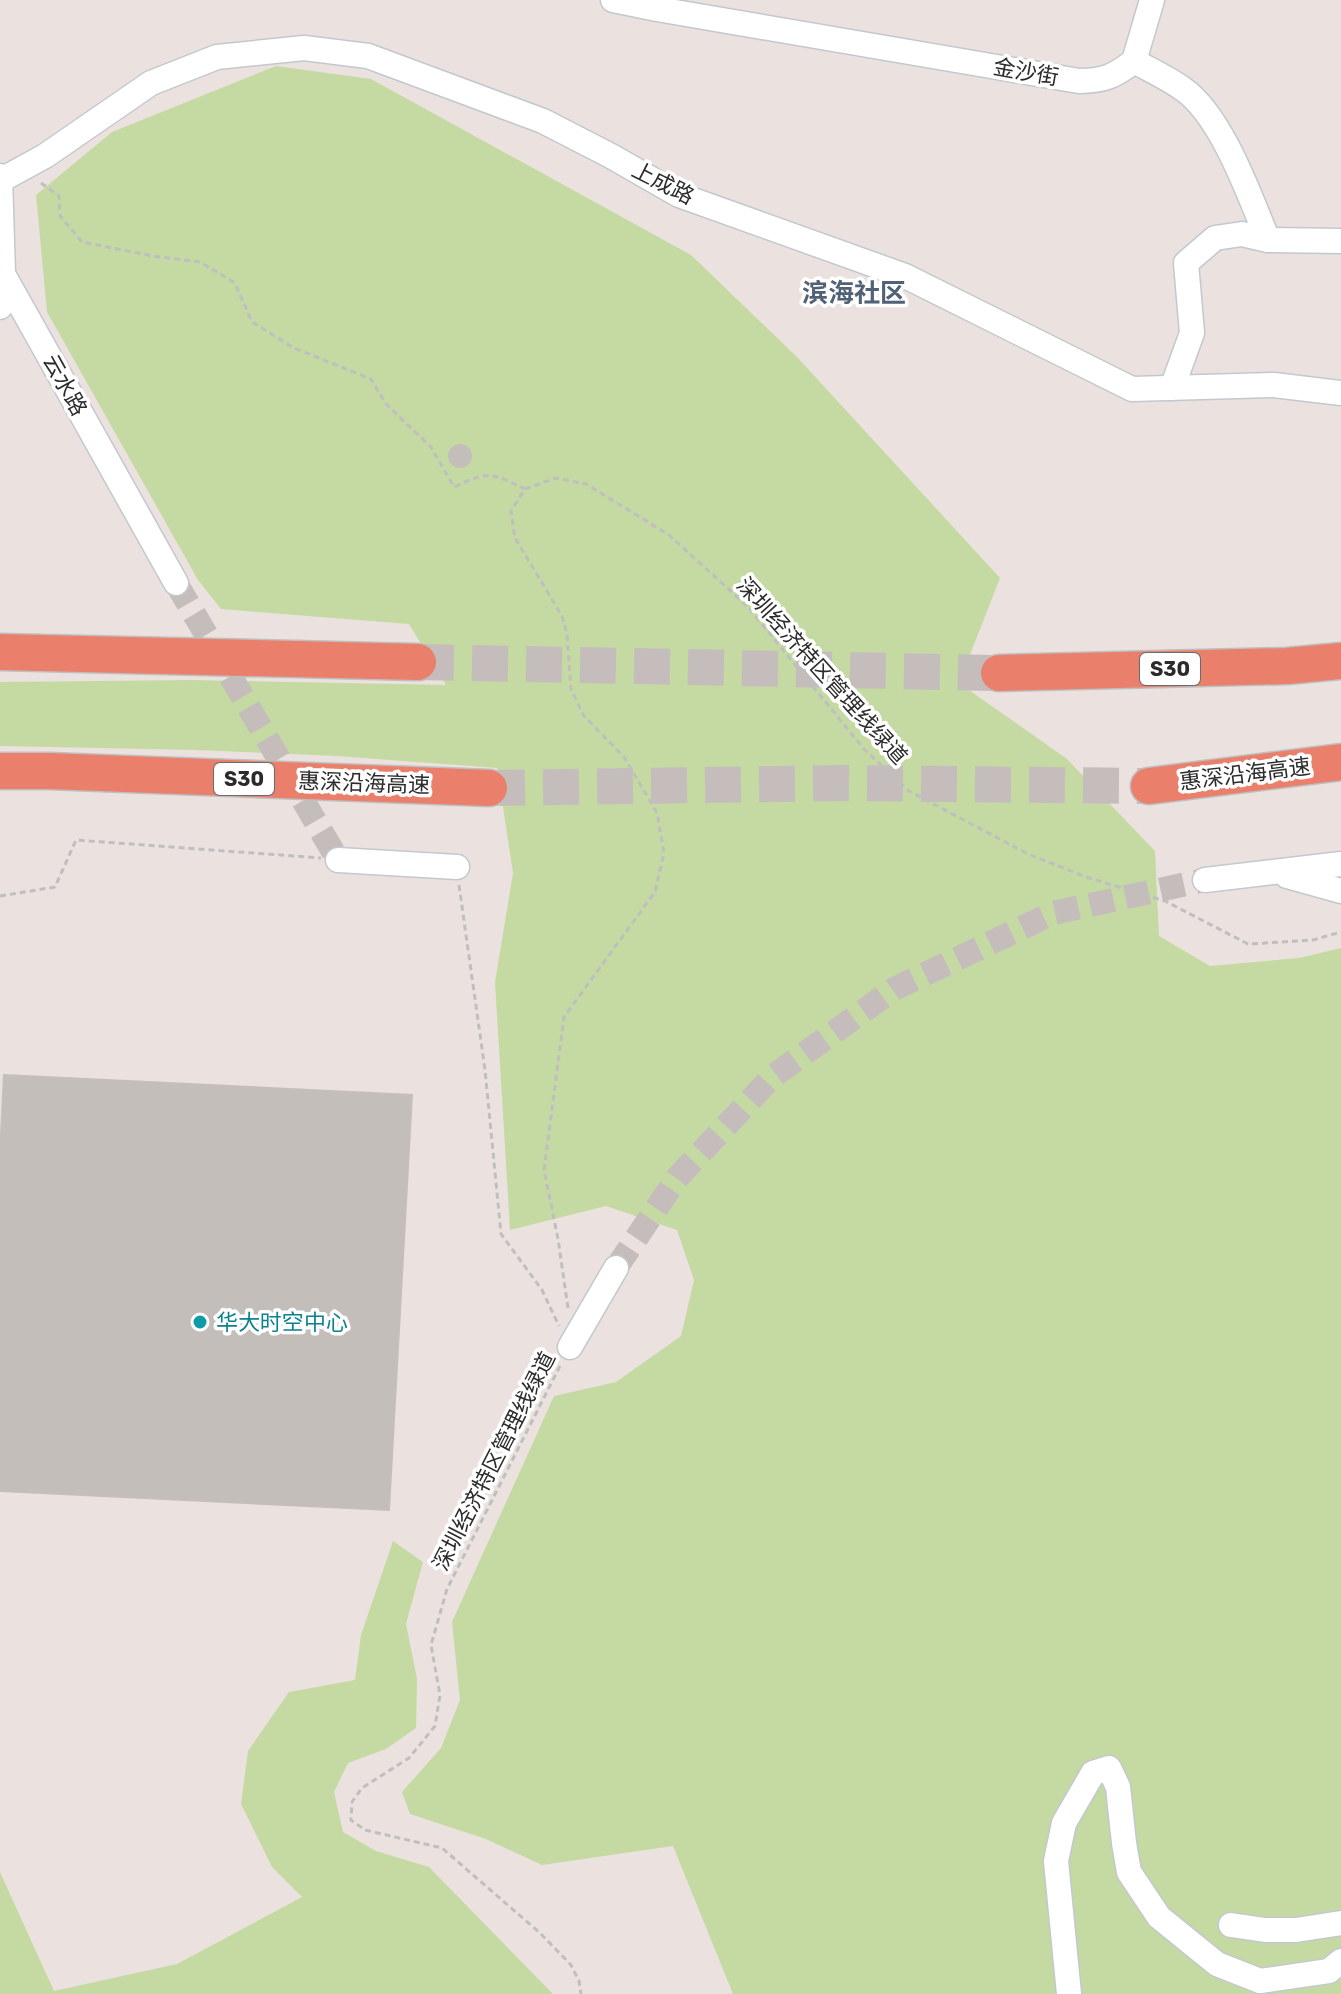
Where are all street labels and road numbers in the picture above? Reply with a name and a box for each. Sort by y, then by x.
street label: 金沙街 [991,53,1061,91]
street label: 上成路 [627,156,699,210]
street label: 云水路 [37,350,93,420]
street label: 深圳经济特区管理线绿道 [731,572,913,770]
road number: S30 [1140,653,1200,685]
street label: 惠深沿海高速 [1178,753,1312,795]
road number: S30 [214,763,274,795]
street label: 惠深沿海高速 [298,767,430,799]
street label: 深圳经济特区管理线绿道 [427,1347,561,1575]

